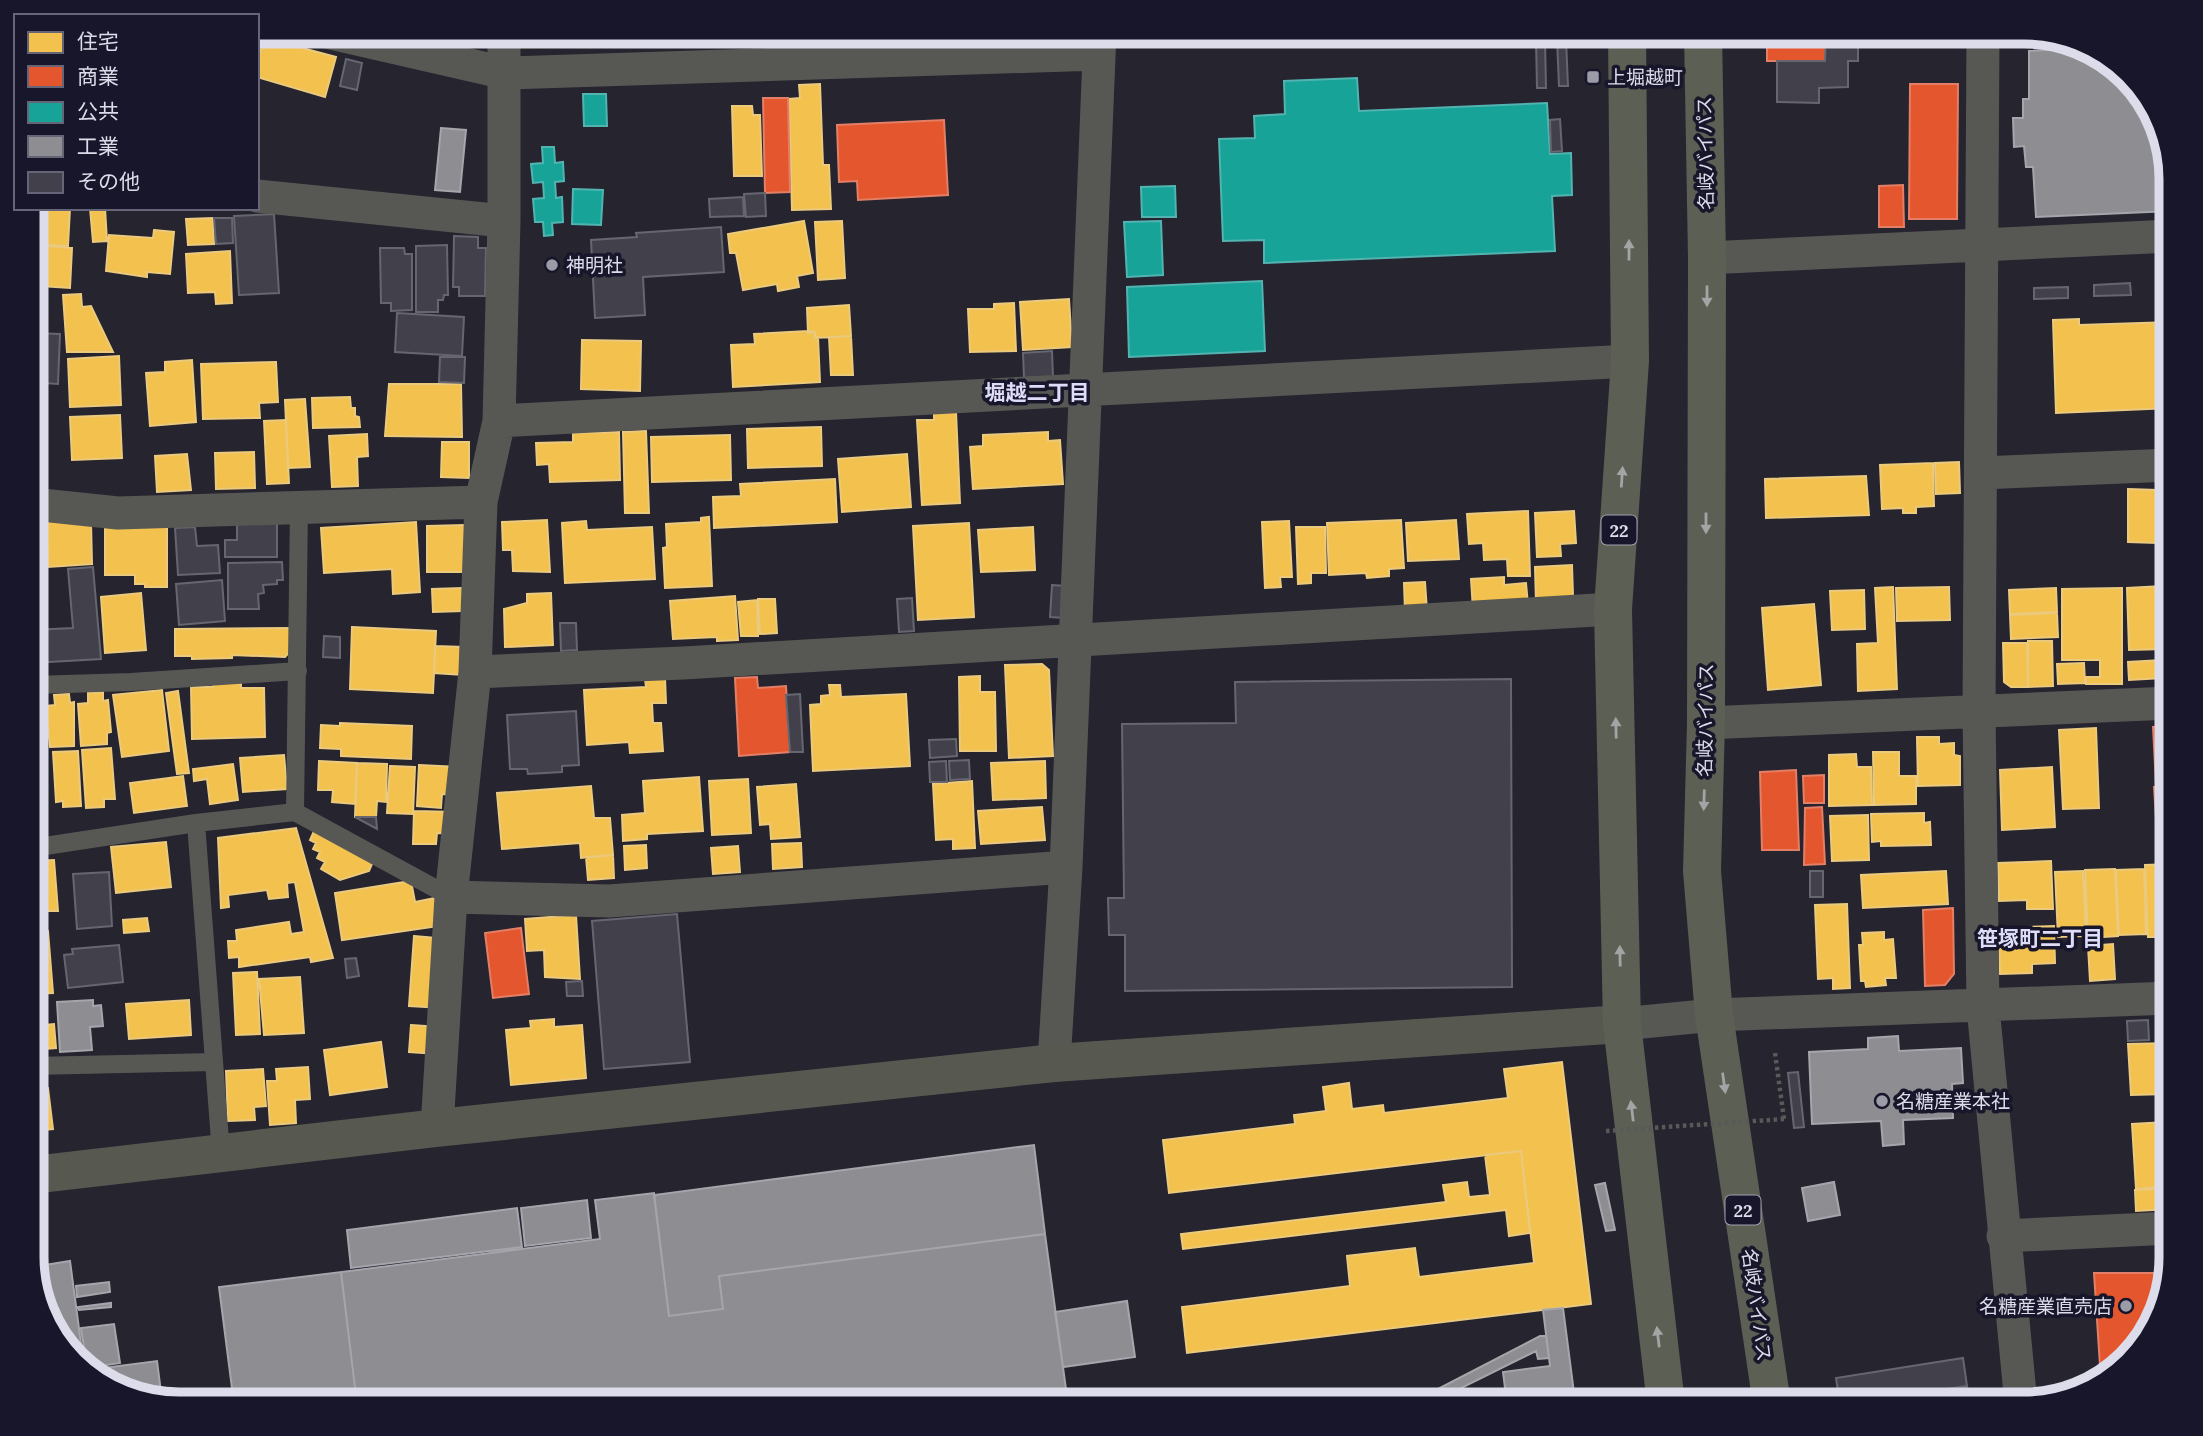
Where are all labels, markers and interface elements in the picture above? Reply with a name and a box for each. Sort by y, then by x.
legend [14,14,259,210]
text: 住宅 [77,28,119,55]
text: 商業 [77,63,119,90]
place label: 上堀越町 [1607,65,1683,89]
marker: 上堀越町 [1585,69,1601,85]
street label: 名岐バイパス [1692,96,1718,210]
text: 公共 [77,98,119,125]
text: 工業 [77,133,119,160]
text: その他 [77,168,140,195]
one-way arrow [1623,238,1635,260]
place label: 神明社 [566,253,623,277]
marker: 神明社 [544,257,560,273]
one-way arrow [1701,285,1713,307]
district label: 堀越二丁目 [985,379,1090,406]
one-way arrow [1617,466,1628,488]
one-way arrow [1700,512,1712,534]
road number: 22 [1602,516,1636,544]
street label: 名岐バイパス [1692,663,1718,777]
one-way arrow [1610,717,1621,739]
one-way arrow [1698,789,1709,811]
district label: 笹塚町二丁目 [1977,925,2103,952]
one-way arrow [1614,945,1626,967]
one-way arrow [1719,1072,1730,1094]
place label: 名糖産業本社 [1896,1089,2010,1113]
marker: 名糖産業本社 [1874,1093,1890,1109]
one-way arrow [1626,1100,1637,1122]
road number: 22 [1726,1196,1760,1224]
street label: 名岐バイパス [1737,1247,1777,1363]
place label: 名糖産業直売店 [1979,1294,2112,1318]
marker: 名糖産業直売店 [2118,1298,2134,1314]
one-way arrow [1653,1326,1664,1348]

